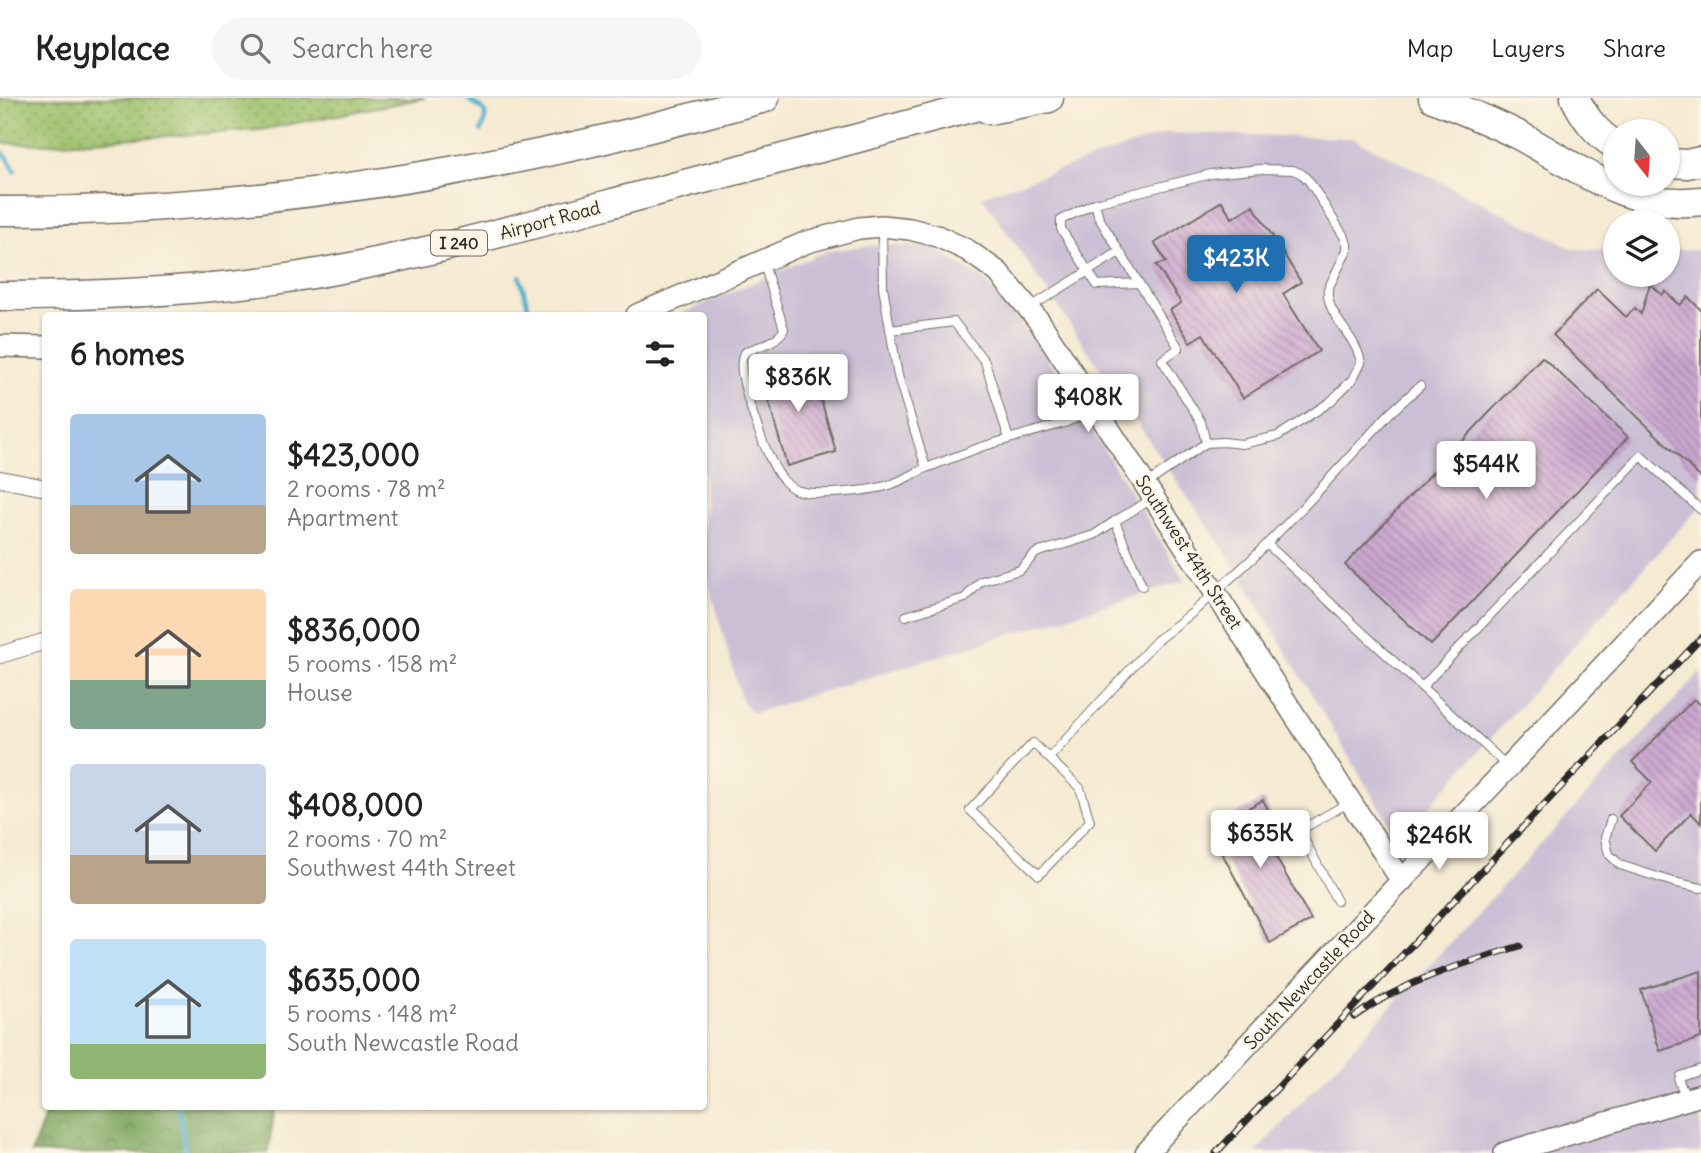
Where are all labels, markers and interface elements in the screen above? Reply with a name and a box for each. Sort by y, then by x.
search box [212,17,702,80]
text: Keyplace [35,27,170,69]
icon: search [236,29,274,67]
text: Search here [292,32,433,65]
text: Map [1407,33,1453,63]
text: Layers [1491,33,1565,63]
text: Share [1603,33,1666,63]
north arrow [1603,119,1680,196]
map controls [1603,119,1680,287]
street label: Airport Road [497,195,603,244]
button: layers [1603,210,1680,287]
road number: I 240 [431,230,487,256]
pin: $423K [1187,236,1285,295]
text: $423K [1203,243,1269,272]
text: 6 homes [70,335,185,373]
icon: filters [641,335,679,373]
pin: $836K [749,354,847,414]
text: $836K [765,362,831,391]
pin: $408K [1039,374,1137,434]
text: $408K [1054,382,1122,411]
text: $423,000 [287,436,420,474]
icon: home [126,442,210,526]
pin: $544K [1437,442,1535,501]
text: $544K [1453,449,1519,478]
street label: Southwest 44th Street [1131,471,1247,633]
text: 2 rooms · 78 m² [287,474,446,503]
text: Apartment [287,503,399,532]
text: $836,000 [287,611,421,649]
icon: home [126,617,210,701]
text: 5 rooms · 158 m² [287,649,457,678]
text: House [287,678,353,707]
text: $408,000 [287,786,424,824]
icon: home [126,792,210,876]
pin: $635K [1211,810,1309,870]
pin: $246K [1390,812,1488,872]
text: $635K [1227,818,1293,847]
text: $246K [1406,820,1472,849]
text: 2 rooms · 70 m² [287,824,447,853]
text: Southwest 44th Street [287,853,516,882]
street label: South Newcastle Road [1239,906,1380,1054]
text: $635,000 [287,961,421,999]
icon: home [126,967,210,1051]
text: 5 rooms · 148 m² [287,999,457,1028]
text: South Newcastle Road [287,1028,519,1057]

